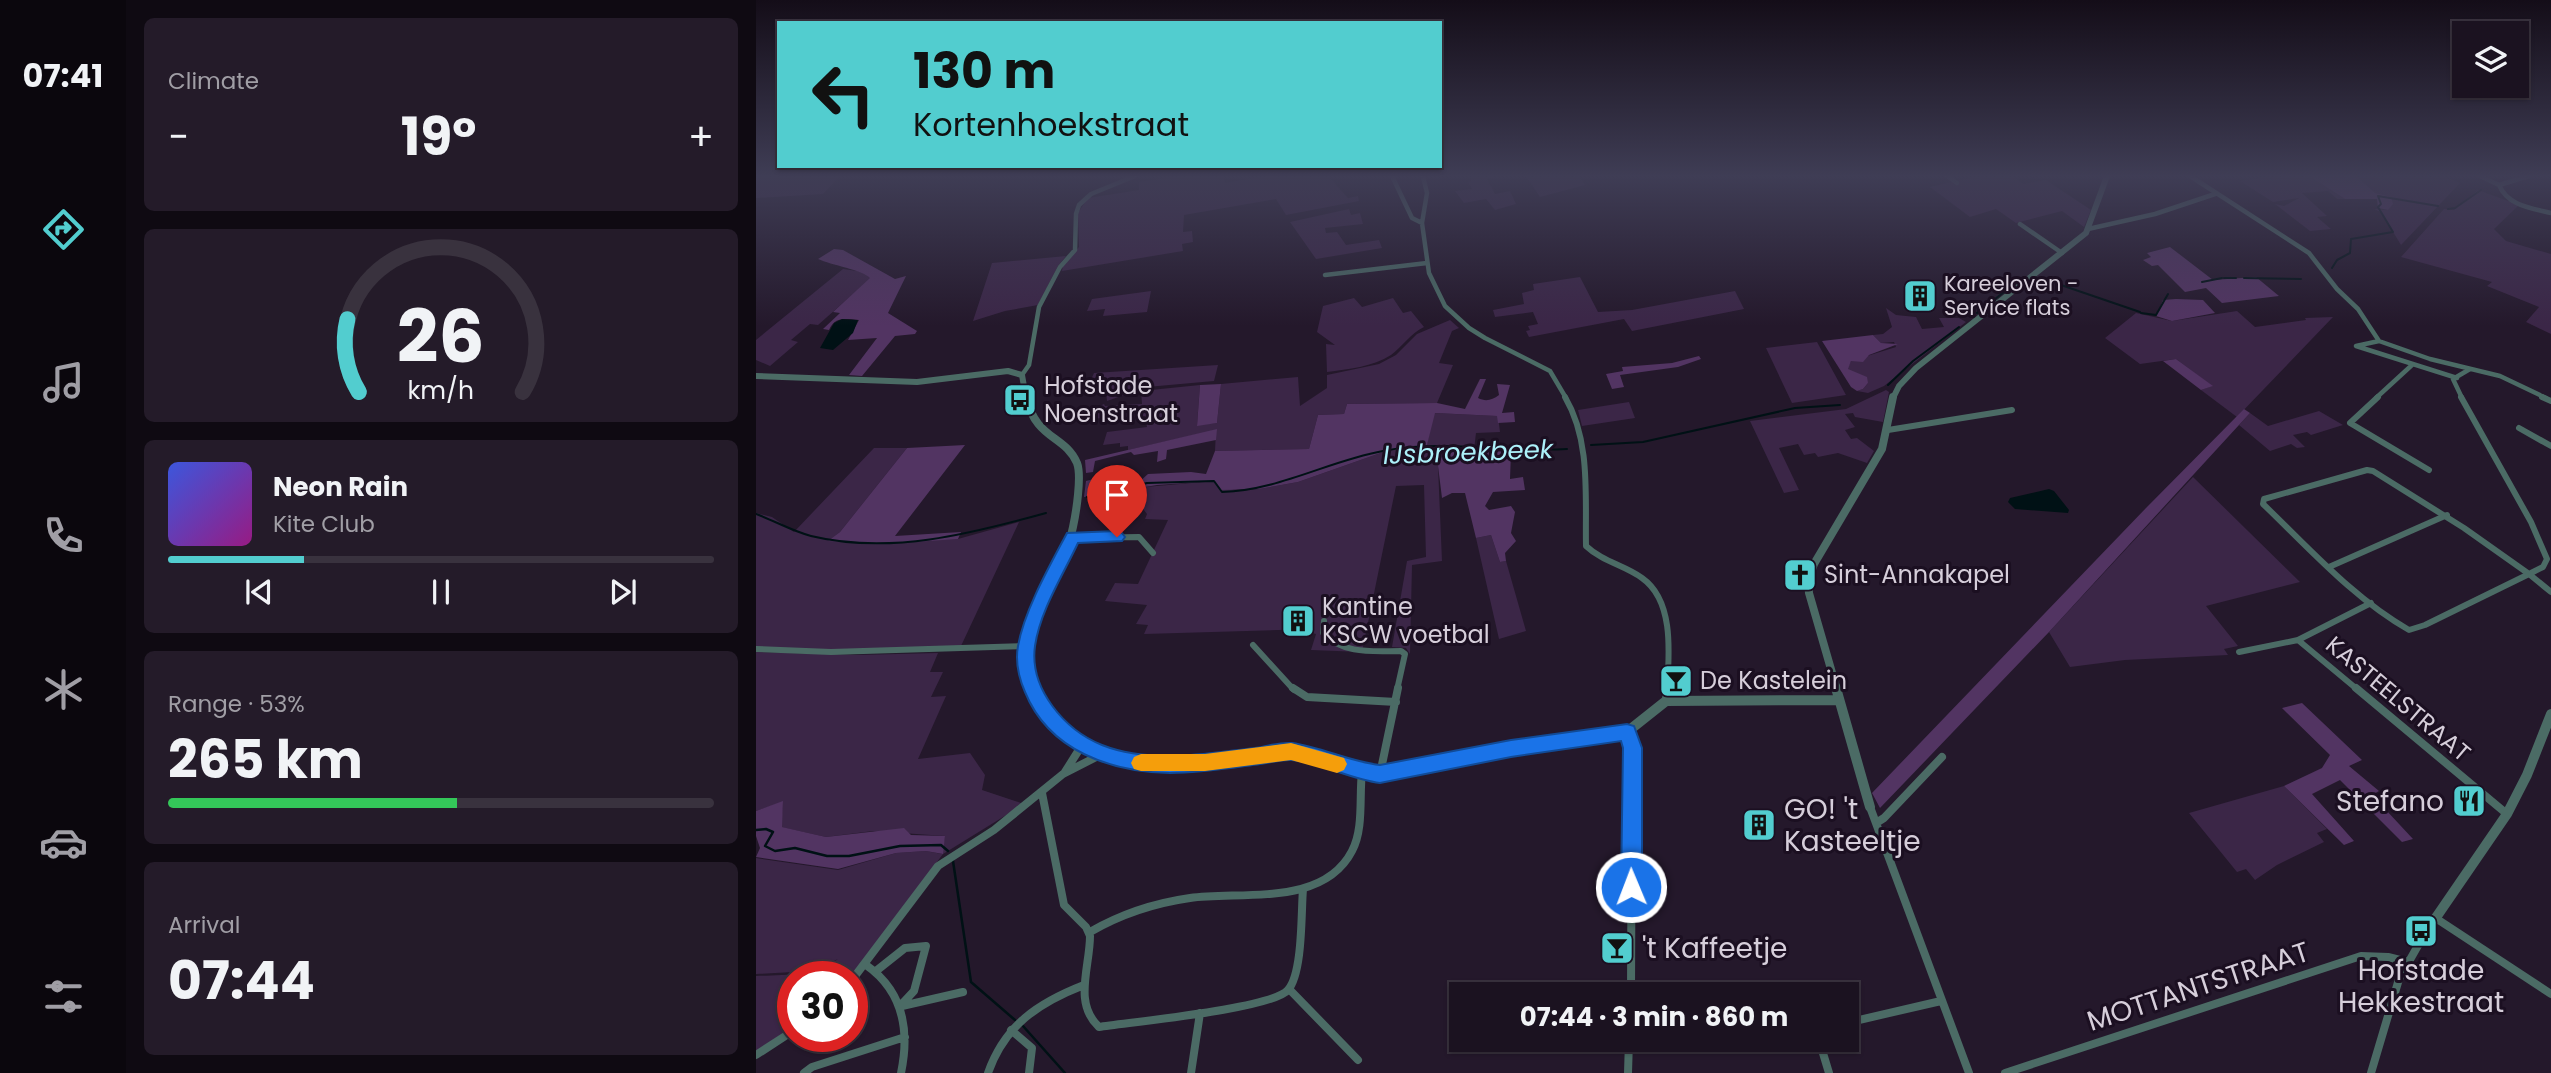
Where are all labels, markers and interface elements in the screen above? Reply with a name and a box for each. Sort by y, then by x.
map controls [2452,21,2529,98]
button: layers [2452,21,2529,98]
text: 130 m [913,37,1055,105]
icon: left [798,49,889,140]
text: 07:41 [23,53,103,98]
text: Climate [168,65,259,97]
text: 19° [401,100,476,173]
text: Kortenhoekstraat [913,102,1189,147]
text: − [168,110,189,163]
text: + [688,110,714,163]
icon: directions [39,205,88,254]
place label: Kareeloven - Service flats [1944,269,2079,322]
building icon: Kareeloven - Service flats [1901,277,1939,315]
text: 26 [397,286,485,387]
icon: music [39,358,88,407]
place label: Hofstade Noenstraat [1044,369,1178,430]
text: km/h [408,372,474,407]
bus stop icon: Hofstade Noenstraat [1001,381,1039,419]
water label: IJsbroekbeek [1382,431,1555,473]
pin [1087,465,1147,537]
text: Neon Rain [273,469,408,505]
icon: arrive [1098,476,1136,514]
text: Kite Club [273,508,375,540]
icon: phone [39,511,88,560]
church icon: Sint-Annakapel [1781,556,1819,594]
place label: Sint-Annakapel [1824,558,2010,591]
icon: previous [240,573,278,611]
icon: pause [422,573,460,611]
icon: next [604,573,642,611]
place label: Kantine KSCW voetbal [1322,590,1490,651]
building icon: Kantine KSCW voetbal [1279,602,1317,640]
street label: KASTEELSTRAAT [2319,628,2478,769]
bar icon: De Kastelein [1657,662,1695,700]
place label: De Kastelein [1700,664,1847,697]
icon: climate [39,665,88,714]
text: Range · 53% [168,688,305,720]
text: 265 km [168,723,363,796]
place label: Stefano [2336,782,2444,821]
restaurant icon: Stefano [2450,782,2488,820]
place label: GO! 't Kasteeltje [1784,790,1921,861]
building icon: GO! 't Kasteeltje [1740,806,1778,844]
icon: car [39,818,88,867]
position arrow [1594,850,1668,924]
text: Arrival [168,909,240,941]
bus stop icon: Hofstade Hekkestraat [2402,912,2440,950]
bar icon: 't Kaffeetje [1598,929,1636,967]
place label: 't Kaffeetje [1642,929,1787,968]
street label: MOTTANTSTRAAT [2082,932,2314,1041]
text: 07:44 [168,944,315,1017]
place label: Hofstade Hekkestraat [2338,951,2504,1022]
speed limit sign: 30 [777,961,868,1052]
icon: filters [39,972,88,1021]
text: 07:44 · 3 min · 860 m [1520,999,1788,1035]

